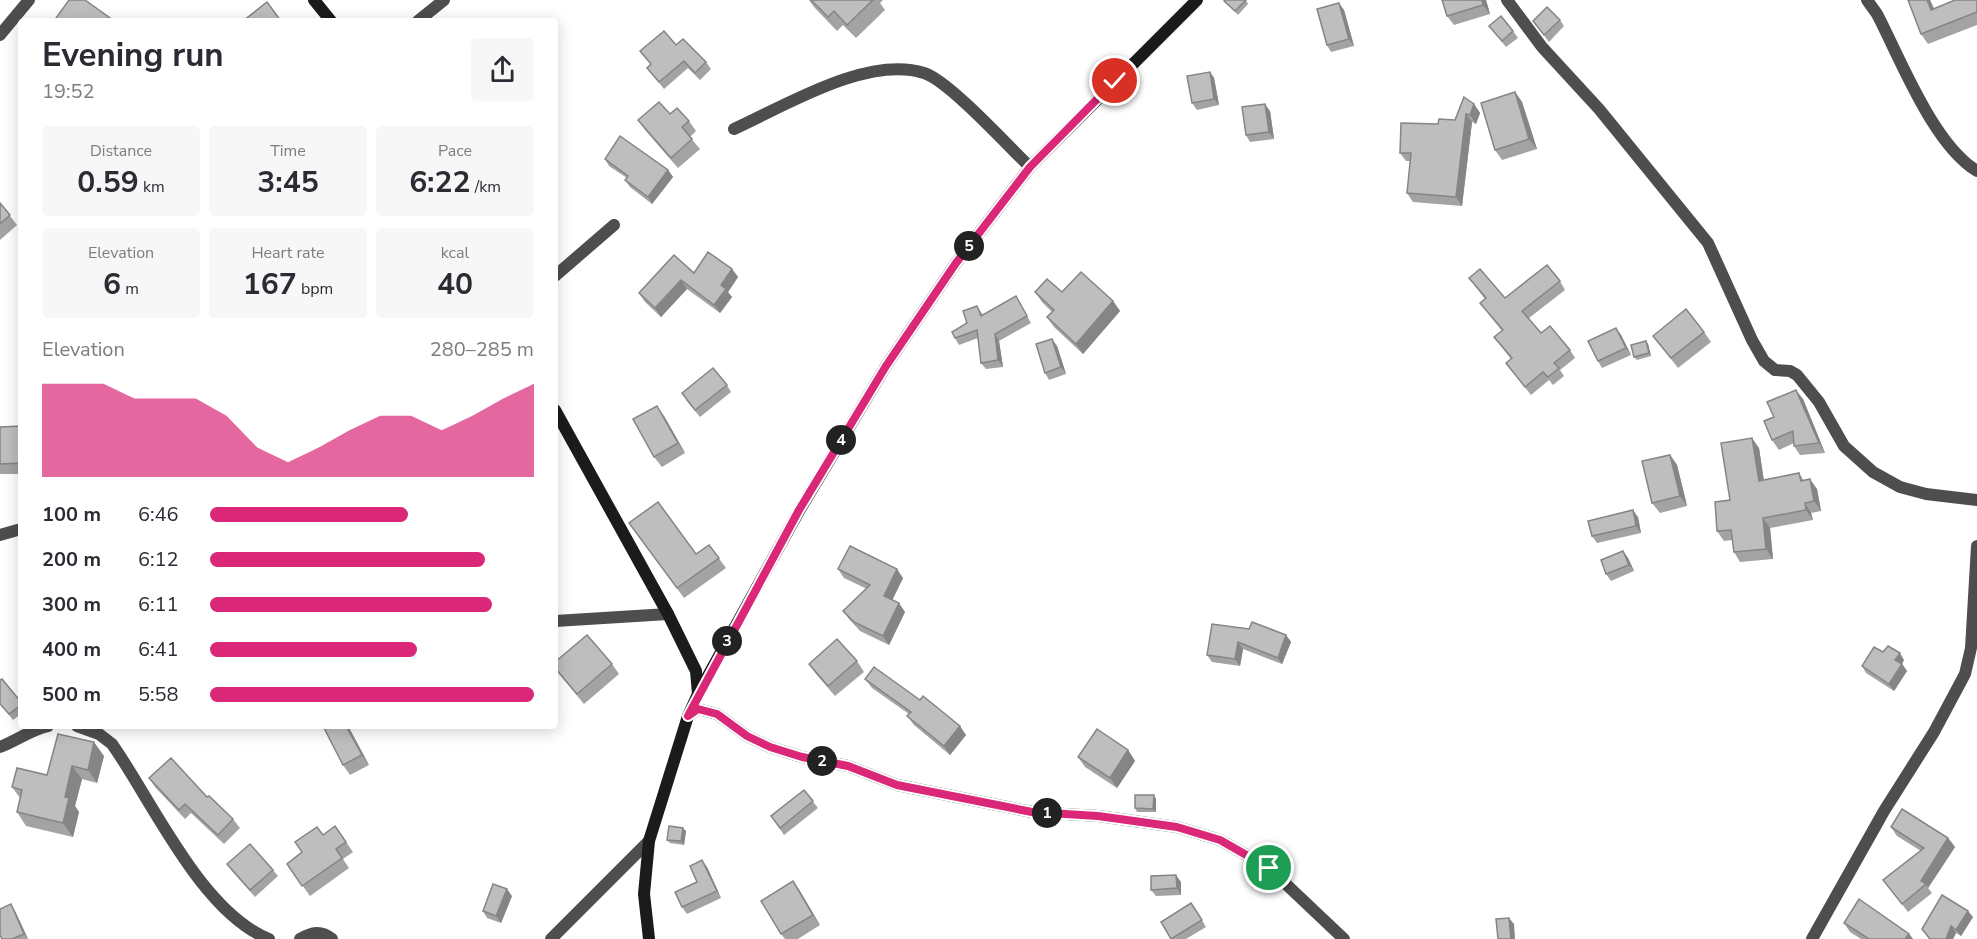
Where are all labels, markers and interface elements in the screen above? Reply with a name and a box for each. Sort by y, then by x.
text: Evening run [42,33,224,78]
button: share [471,38,534,101]
pin [1089,55,1140,106]
icon: check [1098,64,1131,97]
text: 19:52 [42,78,95,105]
text: Distance [90,140,152,162]
text: Time [270,140,306,162]
text: Pace [438,140,472,162]
text: 0.59 [77,162,139,203]
text: 3:45 [257,162,319,203]
text: 6:22 [409,162,471,203]
text: km [139,176,165,198]
text: /km [471,176,501,198]
pin: 5 [954,231,984,261]
text: 5 [964,235,974,257]
text: Elevation [88,242,154,264]
text: Heart rate [251,242,325,264]
text: kcal [441,242,469,264]
text: 6 [103,264,121,305]
text: 167 [243,264,297,305]
text: 40 [437,264,473,305]
text: m [121,278,139,300]
text: bpm [297,278,333,300]
text: Elevation [42,336,125,363]
text: 280–285 m [430,336,534,363]
pin: 4 [826,425,856,455]
text: 4 [836,429,846,451]
text: 100 m [42,501,101,528]
text: 6:46 [138,501,179,528]
text: 200 m [42,546,101,573]
text: 6:12 [138,546,179,573]
text: 300 m [42,591,101,618]
text: 6:11 [138,591,179,618]
pin: 3 [712,626,742,656]
text: 3 [722,630,732,652]
text: 400 m [42,636,101,663]
text: 6:41 [138,636,179,663]
text: 500 m [42,681,101,708]
text: 5:58 [138,681,179,708]
pin: 2 [807,746,837,776]
text: 2 [817,750,827,772]
pin: 1 [1032,798,1062,828]
text: 1 [1042,802,1052,824]
pin [1243,842,1294,893]
icon: arrive [1252,851,1285,884]

